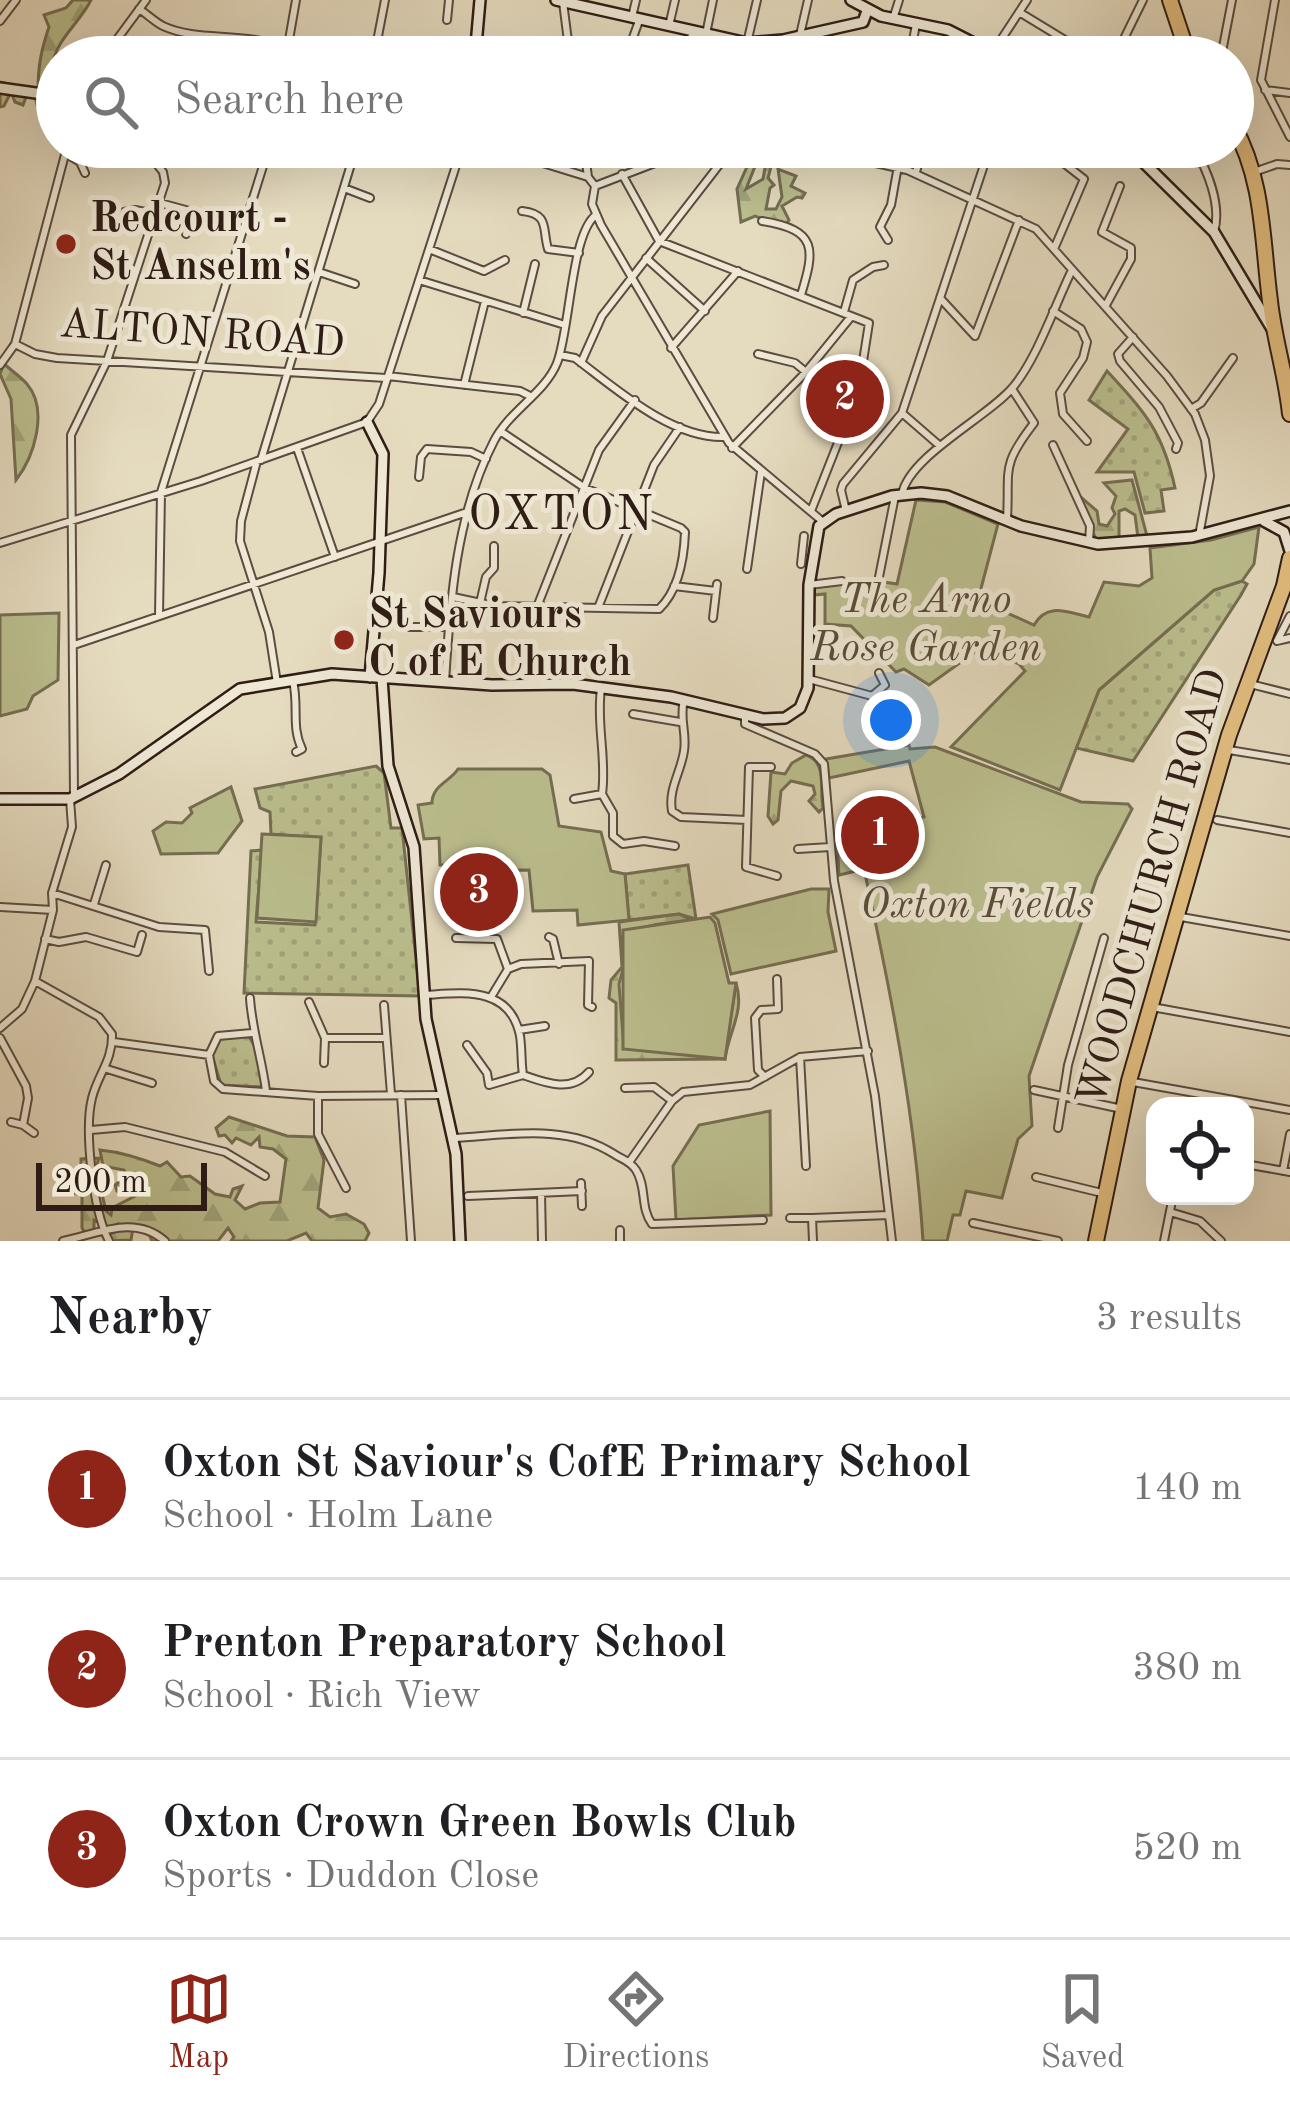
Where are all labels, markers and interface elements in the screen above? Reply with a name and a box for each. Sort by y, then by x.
search box [36,36,1254,168]
icon: search [78,69,144,135]
text: Search here [174,79,404,124]
place label: Redcourt - St Anselm's [90,199,311,289]
marker: Redcourt - St Anselm's [53,231,79,257]
street label: ALTON ROAD [58,304,346,366]
pin: 2 [806,354,884,444]
district label: OXTON [468,492,656,540]
park label: The Arno Rose Garden [809,580,1042,670]
place label: St Saviours C of E Church [368,595,632,685]
marker: St Saviours C of E Church [331,627,357,653]
street label: WOODCHURCH ROAD [1071,665,1237,1111]
your location [861,690,921,750]
pin: 1 [841,790,919,880]
pin: 3 [440,847,518,937]
park label: Oxton Fields [860,885,1094,927]
map controls [1146,1097,1254,1205]
button: locate [1146,1097,1254,1205]
scale bar [36,1157,207,1210]
text: 200 m [54,1167,147,1200]
text: Nearby [48,1294,213,1345]
text: 3 results [1096,1299,1242,1338]
text: Oxton St Saviour's CofE Primary School [162,1442,971,1487]
text: 1 [76,1469,98,1508]
text: 140 m [1132,1469,1242,1508]
text: School · Holm Lane [162,1497,493,1536]
text: Prenton Preparatory School [162,1622,726,1667]
text: 2 [76,1649,98,1688]
text: 380 m [1132,1649,1242,1688]
text: School · Rich View [162,1677,481,1716]
text: Oxton Crown Green Bowls Club [162,1802,797,1847]
text: 3 [76,1829,98,1868]
text: 520 m [1132,1829,1242,1868]
text: Sports · Duddon Close [162,1857,539,1896]
tab: Map [166,1966,232,2079]
tab: Directions [563,1966,709,2079]
tab: Saved [1040,1966,1124,2079]

